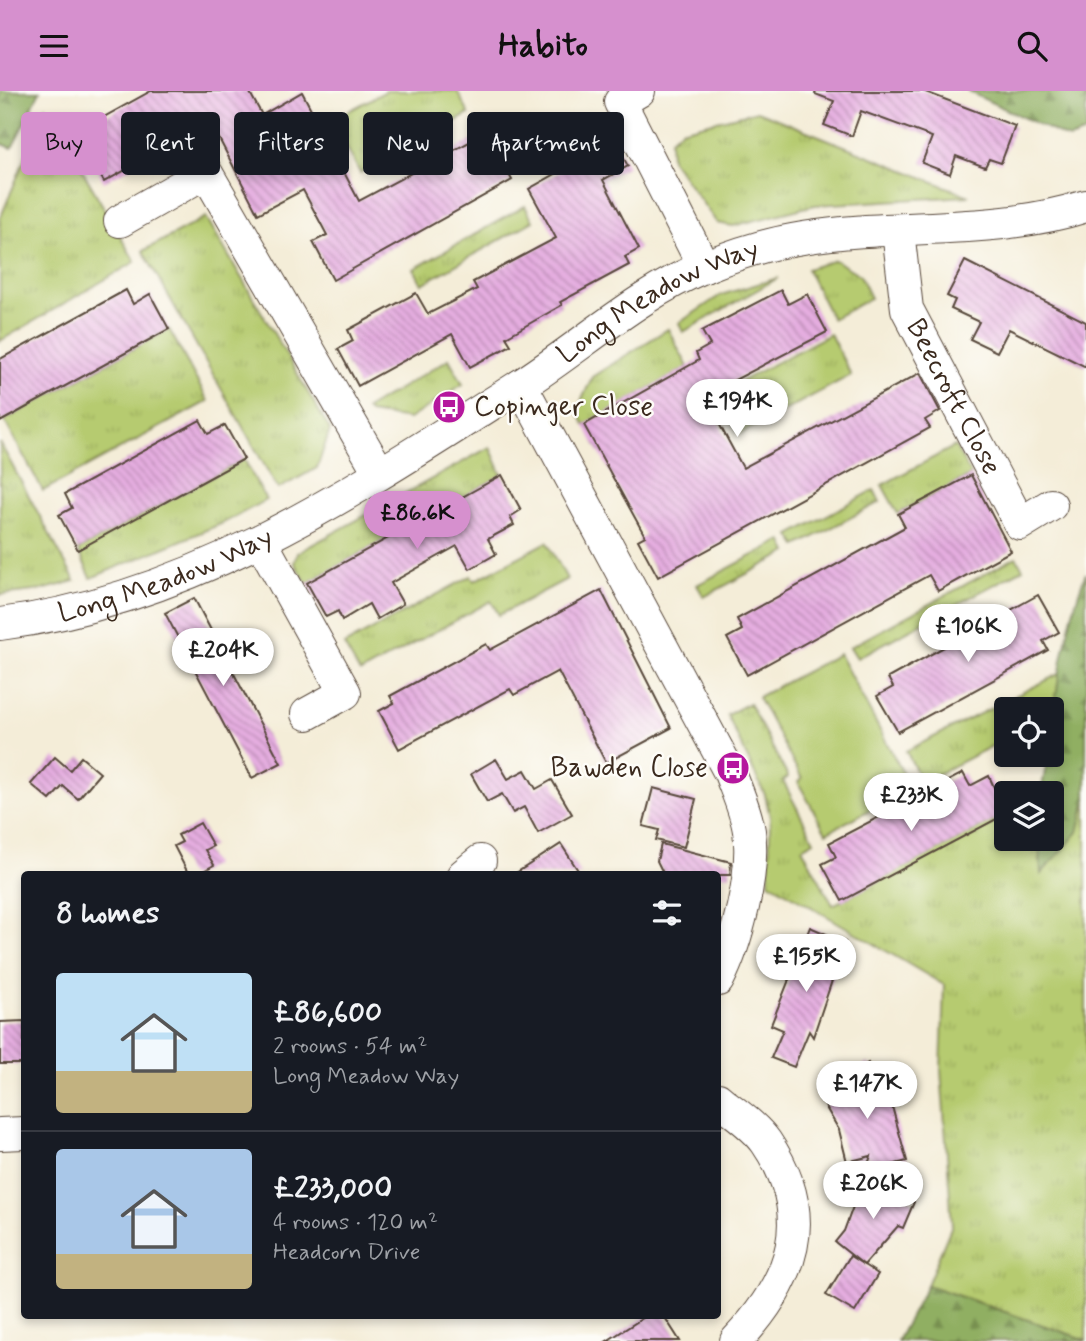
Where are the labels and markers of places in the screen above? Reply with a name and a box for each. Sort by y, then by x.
pin: £194K [688,379,786,439]
bus stop icon: Copinger Close [430,388,468,426]
place label: Copinger Close [474,389,653,426]
pin: £86.6K [360,491,474,551]
pin: £106K [919,605,1017,664]
pin: £204K [174,629,272,688]
bus stop icon: Bawden Close [714,749,752,787]
place label: Bawden Close [551,750,708,787]
pin: £233K [862,773,960,833]
pin: £155K [757,935,855,994]
pin: £147K [818,1061,916,1121]
pin: £206K [824,1161,922,1221]

